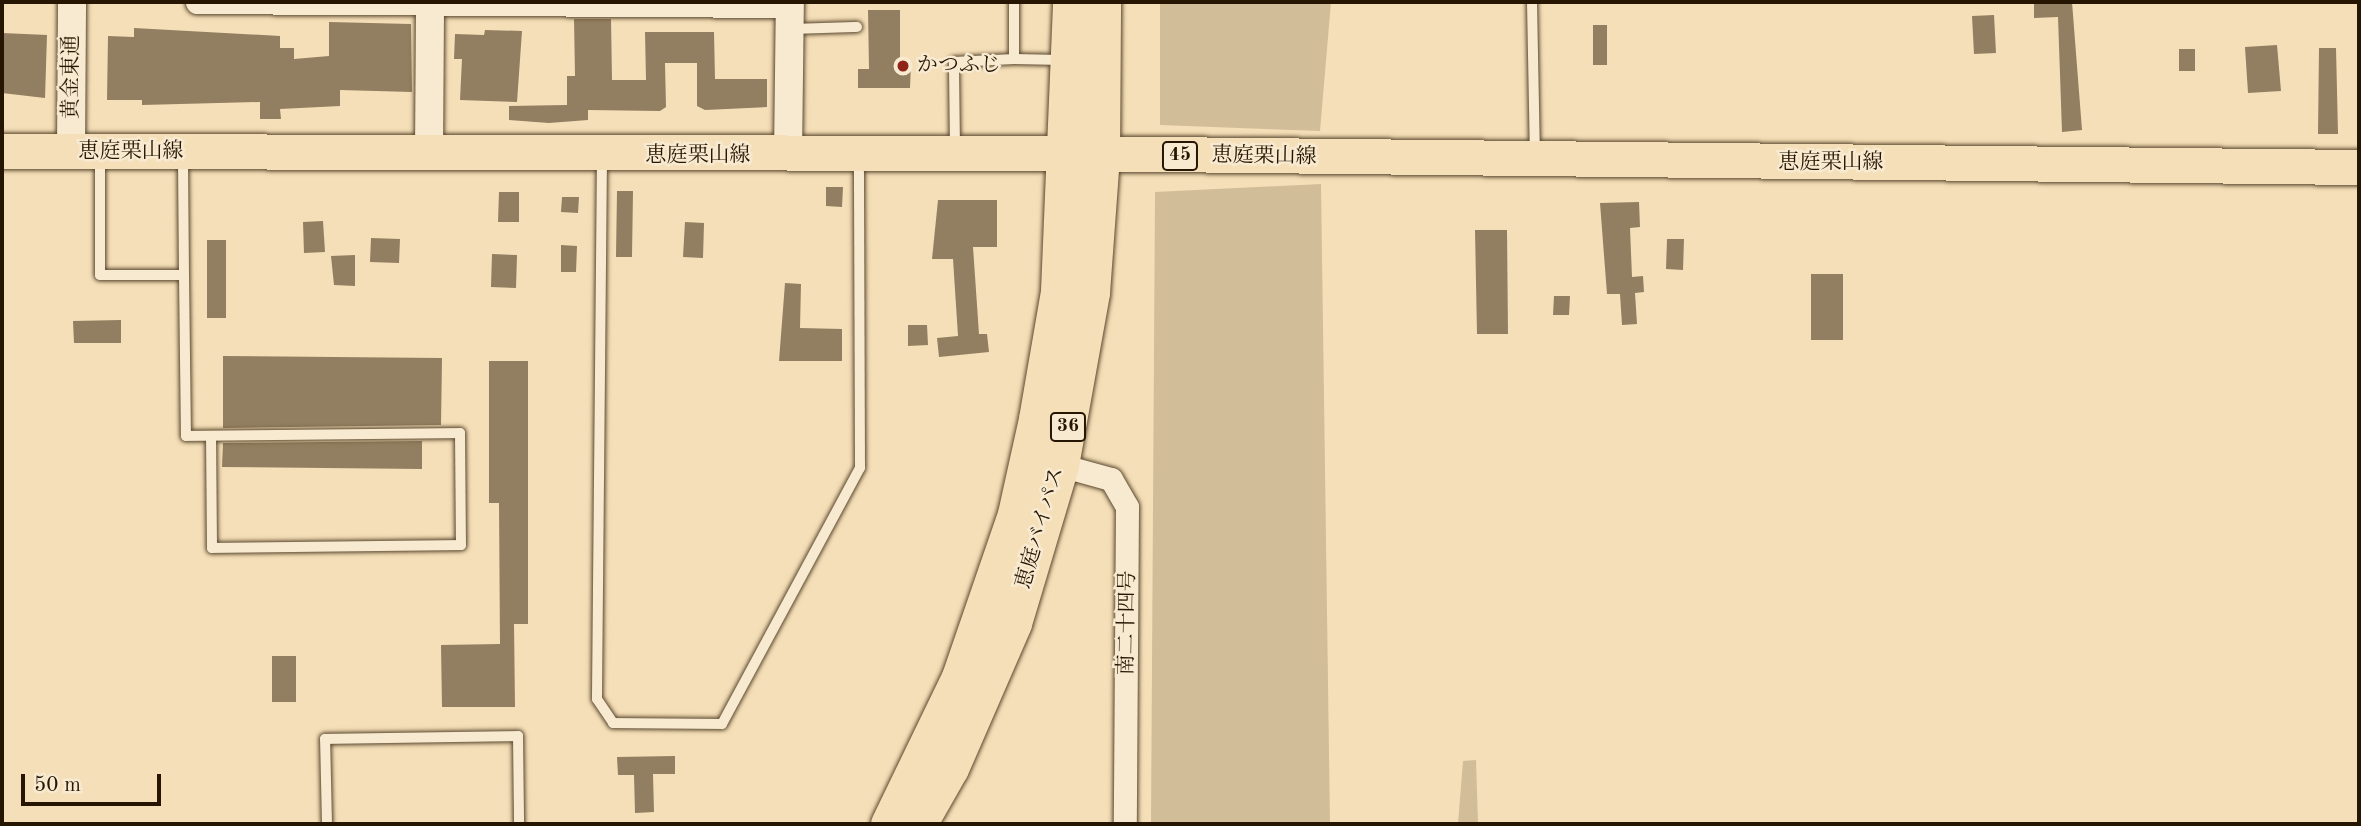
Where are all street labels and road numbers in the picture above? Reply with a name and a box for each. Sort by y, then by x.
street label: 黄金東通 [59,35,85,119]
street label: 恵庭栗山線 [79,139,183,165]
road number: 45 [1161,140,1199,172]
street label: 恵庭栗山線 [646,143,750,169]
street label: 恵庭栗山線 [1211,143,1317,171]
street label: 恵庭栗山線 [1779,150,1883,176]
road number: 36 [1049,412,1087,442]
street label: 恵庭バイパス [1012,464,1070,592]
street label: 南二十四号 [1114,570,1142,676]

